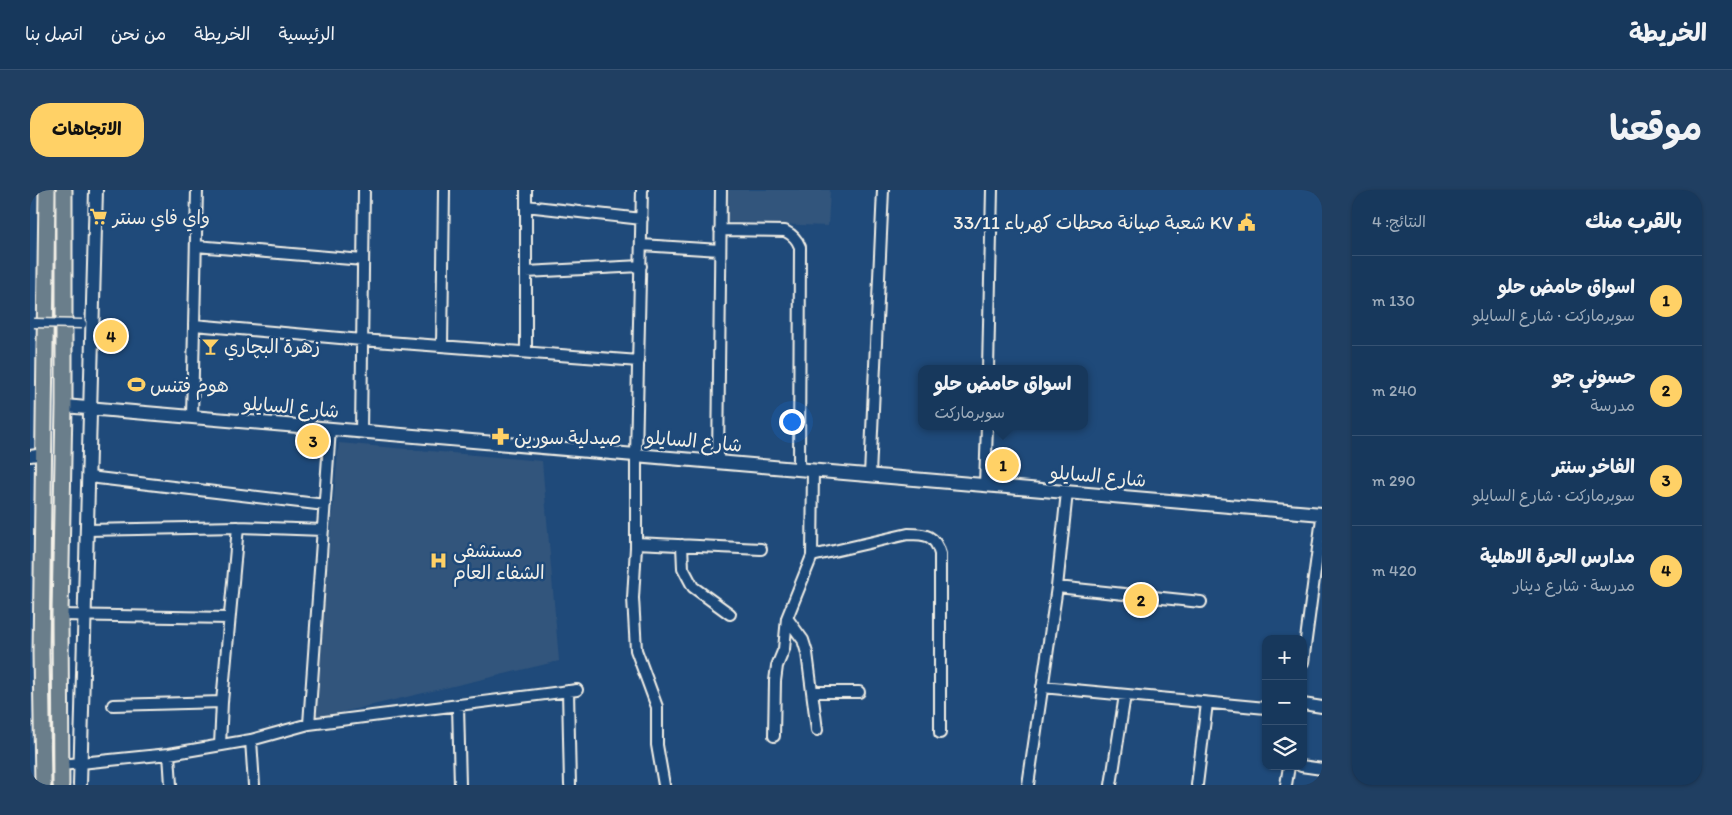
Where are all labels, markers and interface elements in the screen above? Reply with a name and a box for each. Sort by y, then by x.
text: الخريطة [1629,18,1707,47]
text: اتصل بنا [25,23,83,45]
text: من نحن [111,23,166,45]
text: الخريطة [194,23,251,45]
text: الرئيسية [279,23,335,45]
button: الاتجاهات [30,103,144,157]
text: موقعنا [1609,107,1702,149]
place label: واي فاي سنتر [111,206,210,232]
supermarket icon: واي فاي سنتر [89,207,109,227]
text: بالقرب منك [1585,208,1682,233]
place label: شعبة صيانة محطات كهرباء 33/11 KV [953,211,1233,234]
public building icon: شعبة صيانة محطات كهرباء 33/11 KV [1237,212,1257,232]
text: النتائج: 4 [1372,212,1426,231]
text: اسواق حامض حلو [1498,275,1635,298]
text: 130 m [1372,291,1415,310]
text: 1 [1662,291,1670,310]
text: سوبرماركت · شارع السايلو [1472,306,1635,325]
pin: 4 [95,317,127,355]
place label: زهرة البچاري [224,335,320,361]
bar icon: زهرة البچاري [200,336,220,356]
popup [918,365,1088,430]
text: حسوني جو [1553,365,1635,388]
text: اسواق حامض حلو [935,372,1071,395]
place label: هوم فتنس [150,374,229,400]
sports icon: هوم فتنس [126,375,146,395]
text: 240 m [1372,381,1417,400]
text: 2 [1662,381,1670,400]
street label: شارع السايلو [241,391,340,425]
text: مدرسة [1590,396,1635,415]
text: سوبرماركت [935,403,1005,422]
your location [779,409,805,435]
pin: 3 [297,422,329,460]
street label: شارع السايلو [644,425,743,459]
place label: صيدلية سورين [514,426,622,449]
pharmacy icon: صيدلية سورين [490,427,510,447]
pin: 1 [987,446,1019,484]
text: الفاخر سنتر [1553,455,1635,478]
street label: شارع السايلو [1048,460,1147,494]
text: 290 m [1372,471,1416,490]
text: 3 [1662,471,1670,490]
text: سوبرماركت · شارع السايلو [1472,486,1635,505]
place label: مستشفى الشفاء العام [453,539,545,587]
text: مدارس الحرة الاهلية [1480,545,1635,568]
hospital icon: مستشفى الشفاء العام [429,551,449,571]
text: 420 m [1372,561,1417,580]
text: 4 [1661,561,1671,580]
text: مدرسة · شارع دينار [1514,576,1635,595]
pin: 2 [1125,581,1157,619]
map controls [1262,635,1307,770]
button: + [1262,635,1307,680]
button: − [1262,680,1307,725]
button: layers [1262,725,1307,770]

